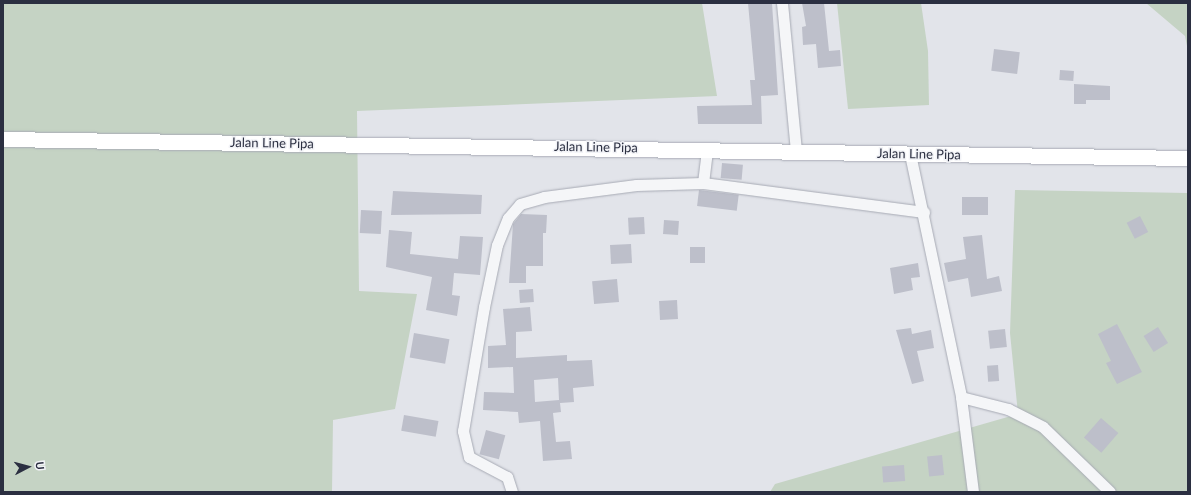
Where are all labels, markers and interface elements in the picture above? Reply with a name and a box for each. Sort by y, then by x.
street label: Jalan Line Pipa [230,134,314,152]
street label: Jalan Line Pipa [554,138,638,156]
street label: Jalan Line Pipa [877,145,961,163]
north arrow [8,447,48,487]
text: U [34,461,47,470]

